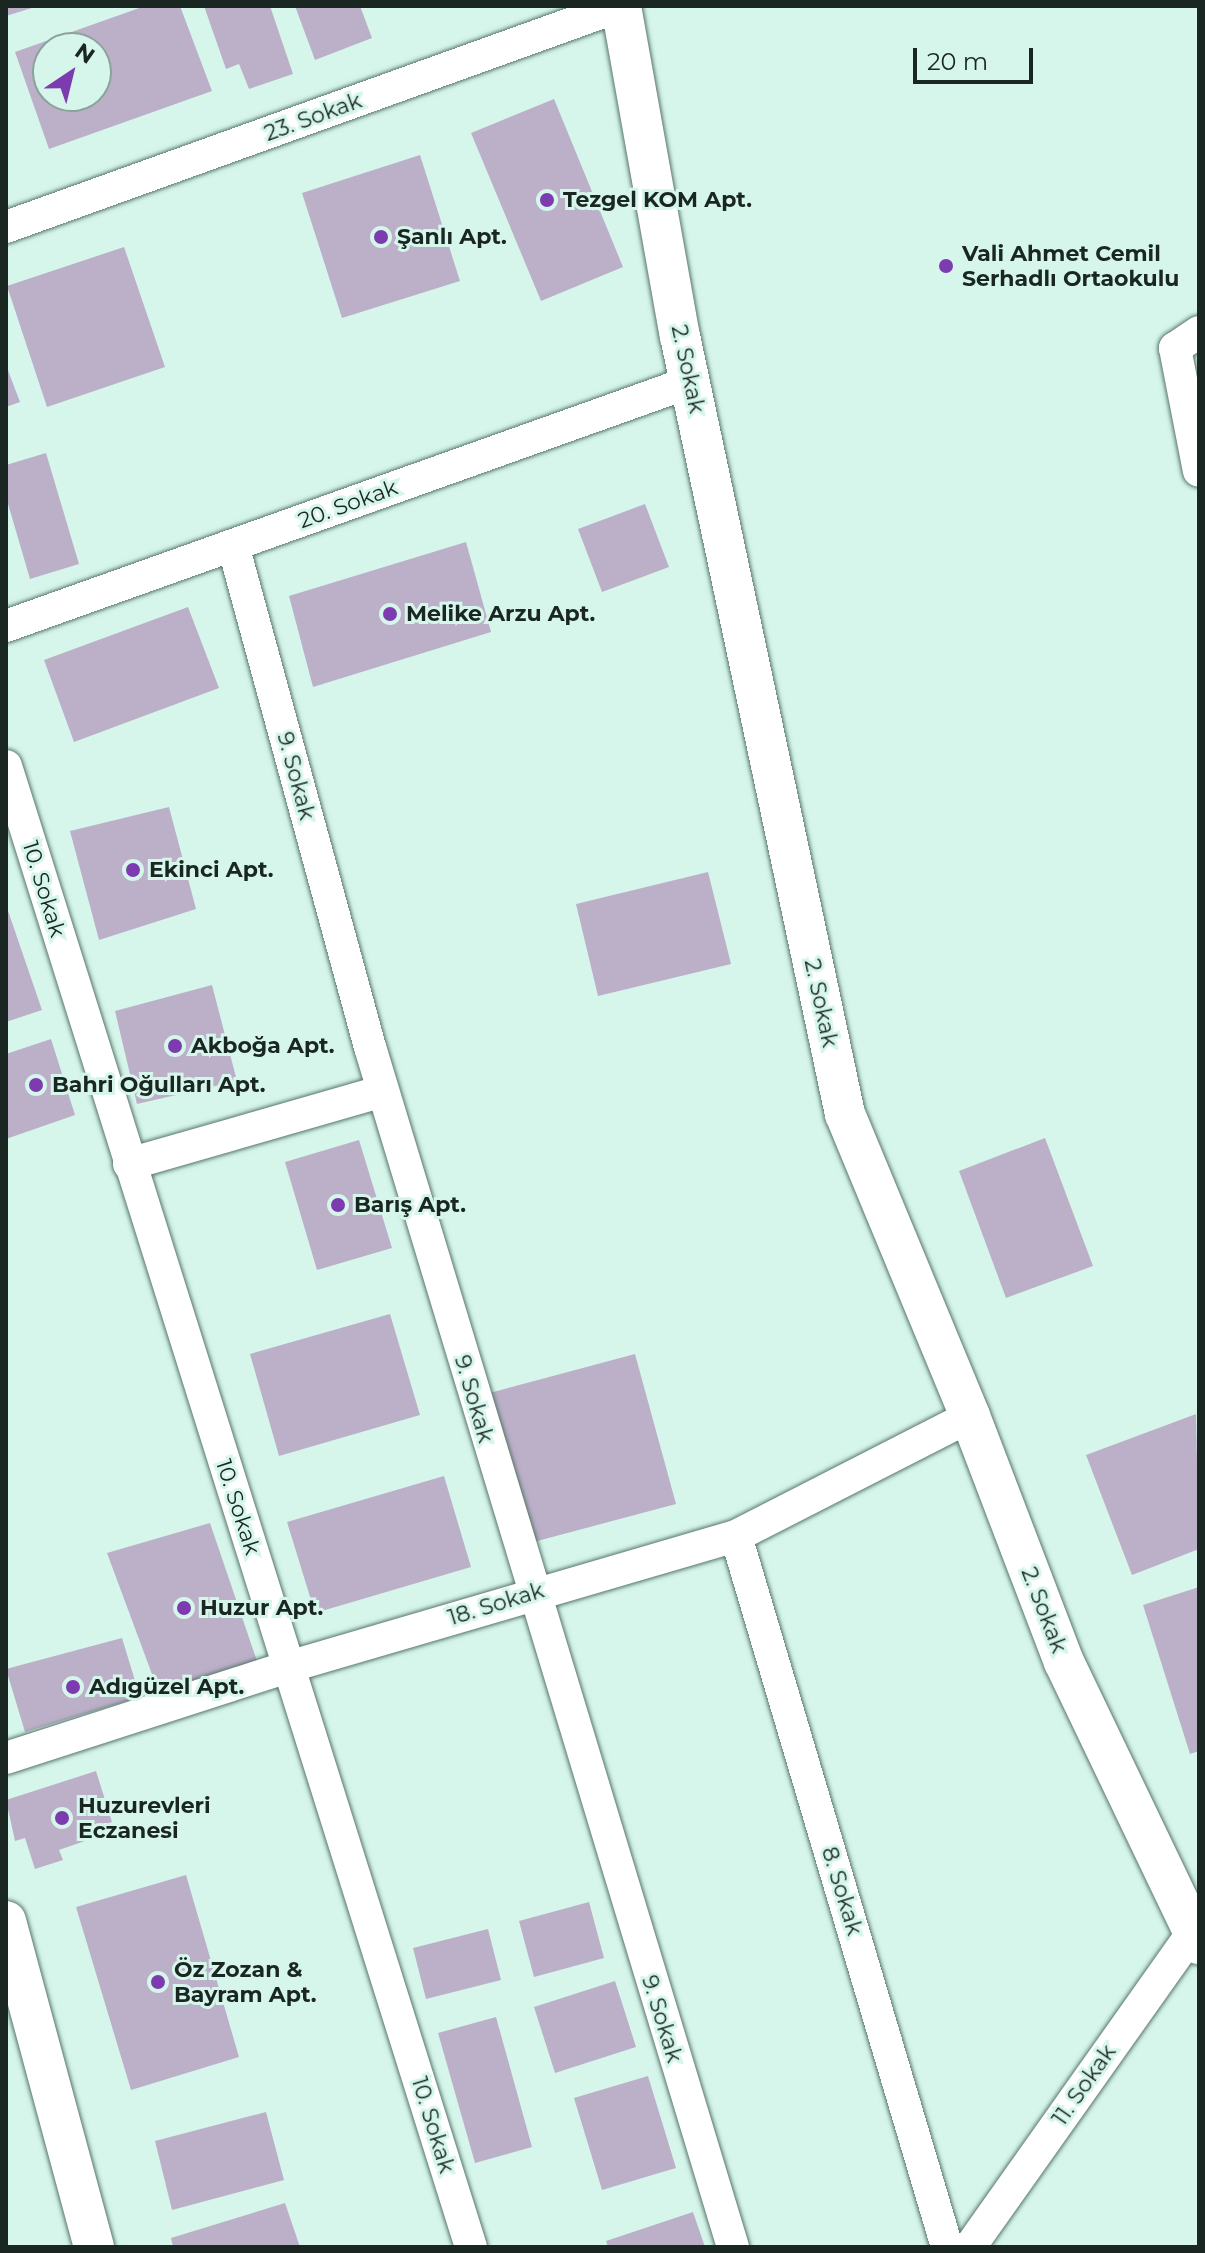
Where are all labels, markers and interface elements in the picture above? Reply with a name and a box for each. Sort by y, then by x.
north arrow [32,32,112,112]
scale bar [917,32,1037,82]
text: N [70,37,100,70]
text: 20 m [927,47,988,76]
street label: 23. Sokak [261,87,365,147]
place label: Tezgel KOM Apt. [563,187,752,213]
marker: Tezgel KOM Apt. [538,191,556,209]
place label: Şanlı Apt. [397,224,507,250]
marker: Şanlı Apt. [372,228,390,246]
place label: Vali Ahmet Cemil Serhadlı Ortaokulu [962,240,1179,292]
marker: Vali Ahmet Cemil Serhadlı Ortaokulu [937,257,955,275]
street label: 2. Sokak [666,322,710,416]
street label: 20. Sokak [295,474,401,534]
place label: Melike Arzu Apt. [406,601,595,627]
marker: Melike Arzu Apt. [381,605,399,623]
street label: 9. Sokak [272,729,320,823]
street label: 10. Sokak [17,838,71,940]
place label: Ekinci Apt. [149,857,273,883]
marker: Ekinci Apt. [124,861,142,879]
street label: 2. Sokak [799,956,843,1050]
place label: Akboğa Apt. [191,1033,335,1059]
marker: Akboğa Apt. [166,1037,184,1055]
place label: Bahri Oğulları Apt. [52,1072,266,1098]
marker: Bahri Oğulları Apt. [27,1076,45,1094]
place label: Barış Apt. [354,1192,466,1218]
marker: Barış Apt. [329,1196,347,1214]
street label: 9. Sokak [449,1352,499,1446]
street label: 10. Sokak [210,1456,266,1558]
street label: 2. Sokak [1016,1563,1072,1657]
street label: 18. Sokak [445,1577,547,1631]
place label: Huzur Apt. [200,1595,323,1621]
marker: Huzur Apt. [175,1599,193,1617]
place label: Adıgüzel Apt. [89,1674,244,1700]
marker: Adıgüzel Apt. [64,1678,82,1696]
place label: Huzurevleri Eczanesi [78,1792,211,1844]
marker: Huzurevleri Eczanesi [53,1809,71,1827]
street label: 8. Sokak [816,1844,868,1938]
place label: Öz Zozan & Bayram Apt. [174,1956,316,2008]
street label: 9. Sokak [636,1972,688,2066]
marker: Öz Zozan & Bayram Apt. [149,1973,167,1991]
street label: 11. Sokak [1047,2039,1121,2131]
street label: 10. Sokak [406,2074,460,2176]

